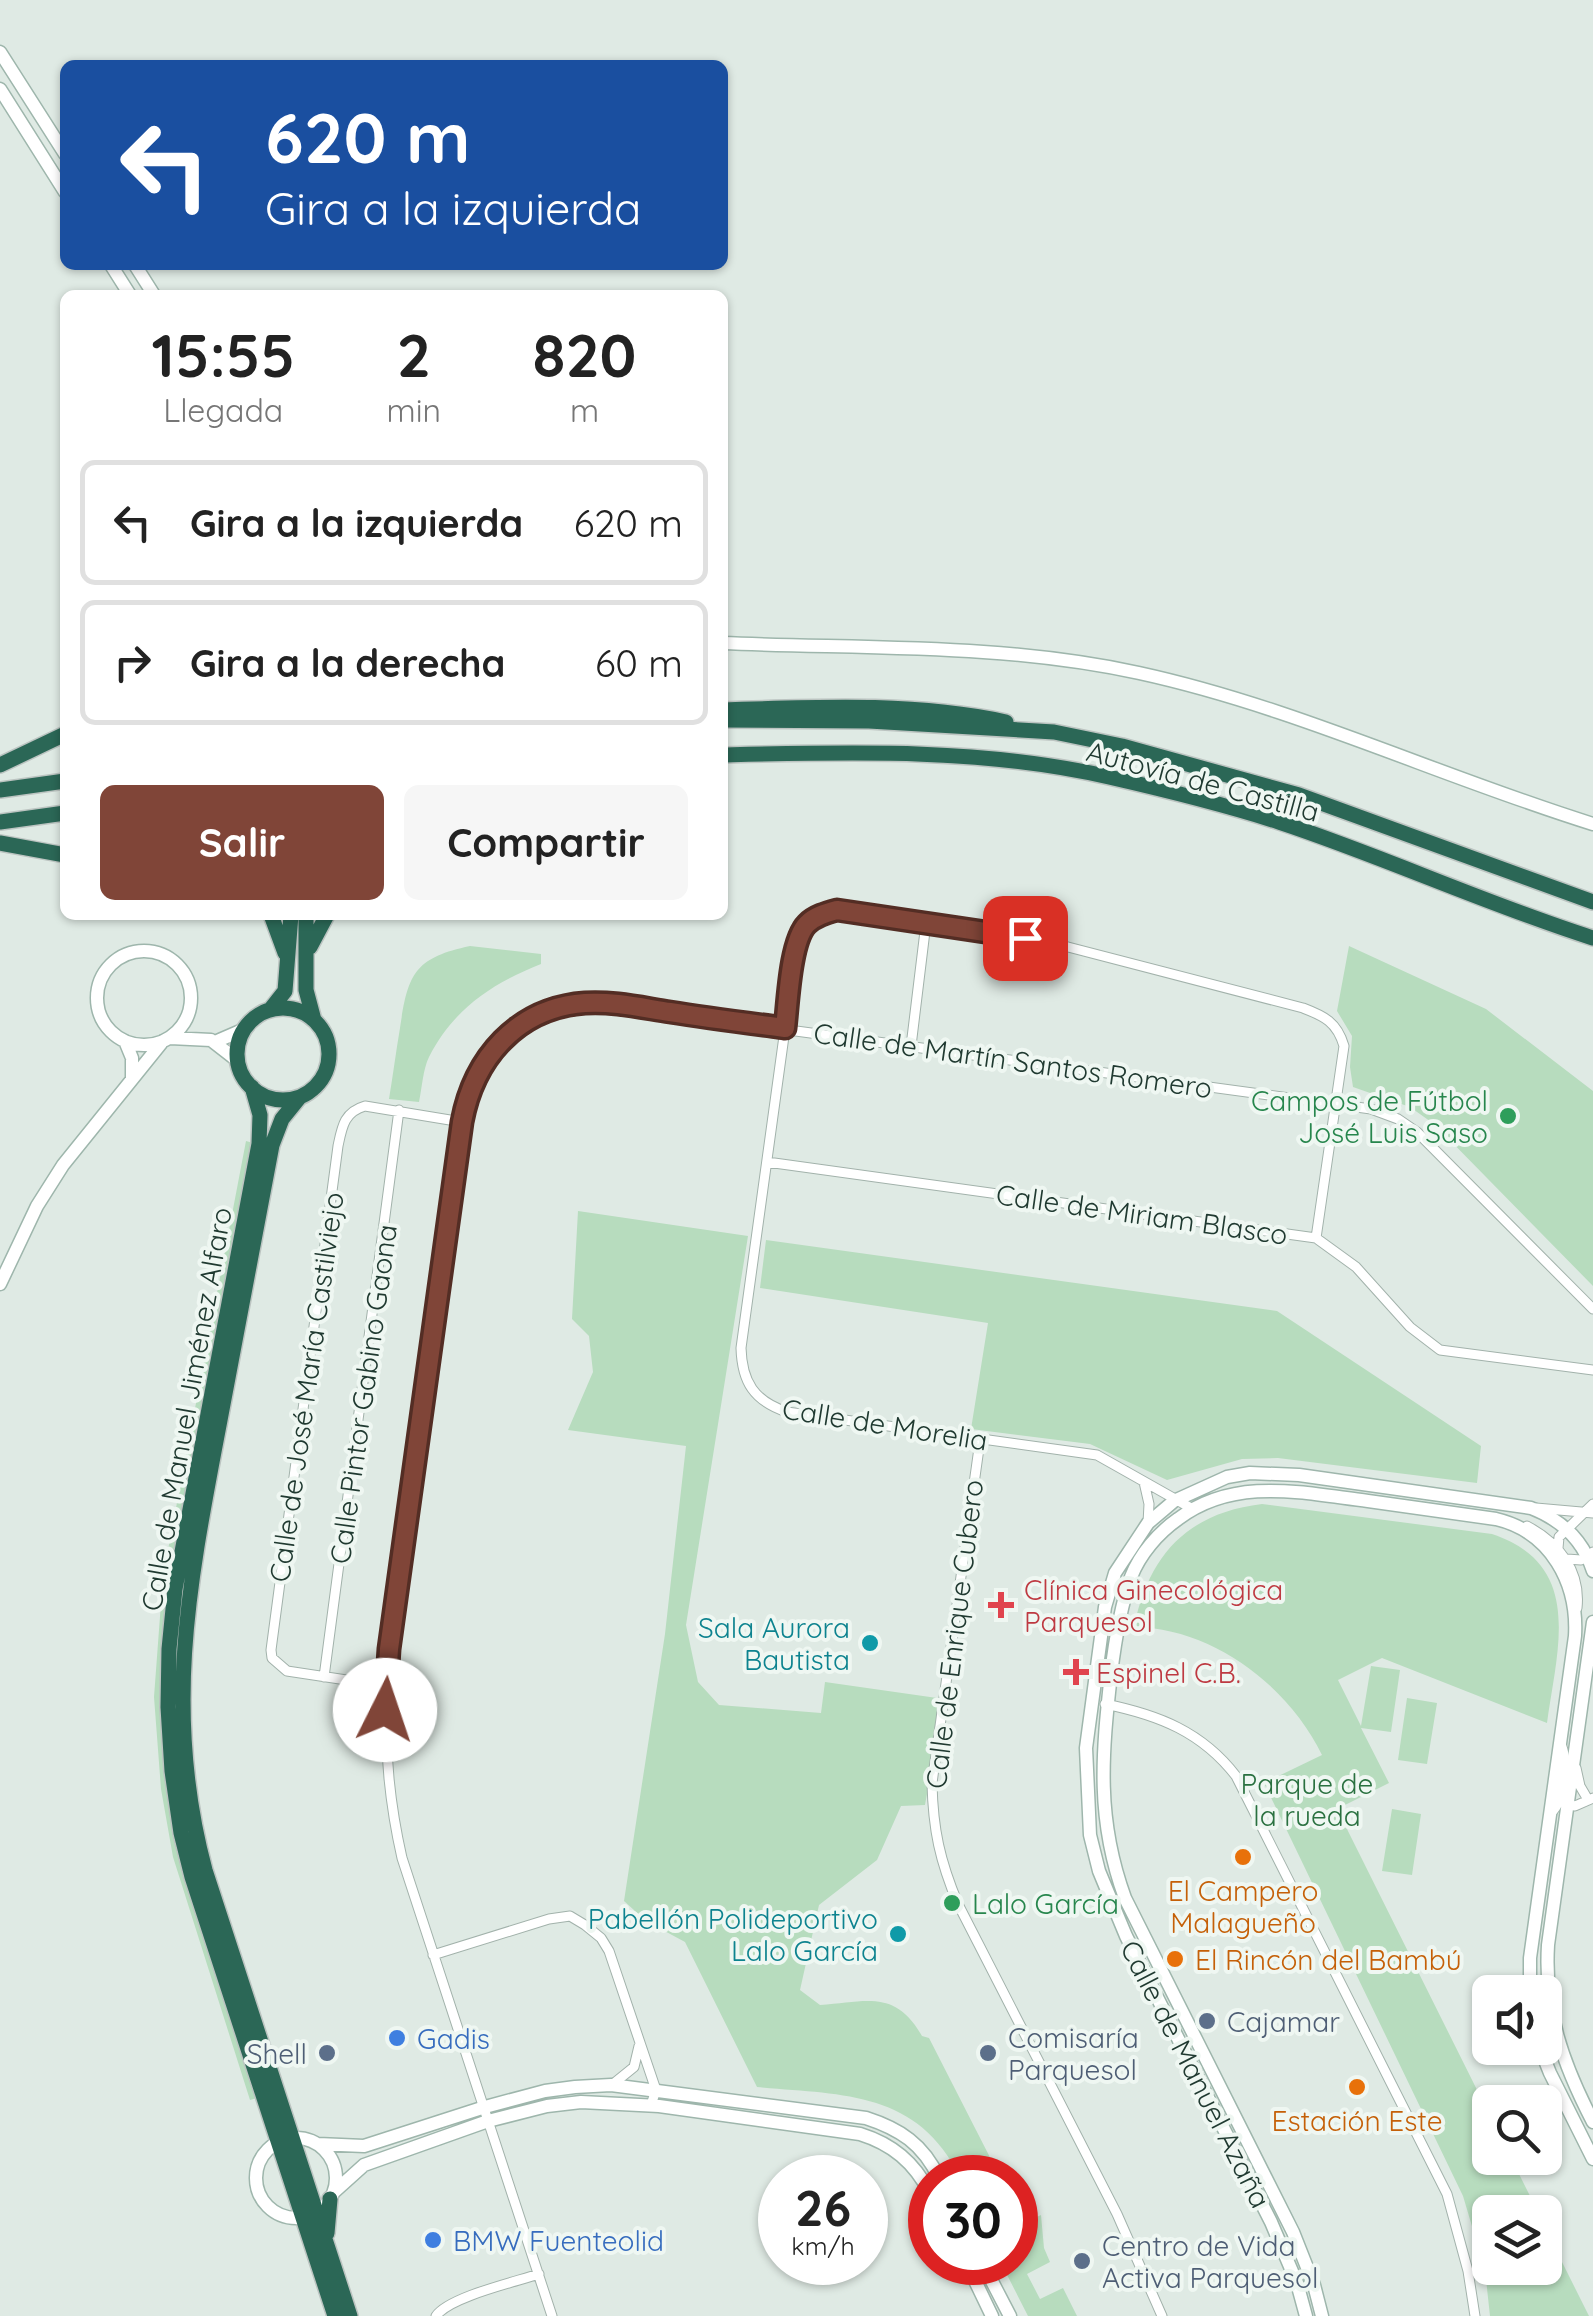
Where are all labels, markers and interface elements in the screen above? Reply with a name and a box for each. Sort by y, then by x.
text: 620 m [265,93,471,181]
icon: left [100,100,230,230]
text: Gira a la izquierda [265,180,641,236]
text: 15:55 [152,317,295,392]
text: 2 [397,317,431,392]
text: 820 [533,317,636,392]
text: Llegada [163,390,283,430]
text: min [387,390,441,430]
text: m [570,390,599,430]
icon: left [105,495,160,550]
text: Gira a la izquierda [190,499,523,547]
text: 620 m [574,499,683,547]
icon: right [105,635,160,690]
text: Gira a la derecha [190,639,505,687]
text: 60 m [595,639,683,687]
street label: Autovía de Castilla [1083,733,1323,829]
button: Salir [100,785,384,900]
button: Compartir [404,785,688,900]
pin [983,896,1068,981]
icon: arrive [998,911,1053,966]
street label: Calle de Martín Santos Romero [812,1015,1214,1105]
place label: Campos de Fútbol José Luis Saso [1251,1083,1488,1150]
marker: Campos de Fútbol José Luis Saso [1497,1105,1519,1127]
street label: Calle de Miriam Blasco [994,1176,1290,1252]
street label: Calle de José María Castilviejo [261,1190,351,1584]
street label: Calle de Manuel Jiménez Alfaro [133,1205,239,1613]
street label: Calle Pintor Gabino Gaona [322,1222,404,1566]
street label: Calle de Morelia [780,1391,990,1457]
street label: Calle de Enrique Cubero [918,1477,990,1791]
place label: Clínica Ginecológica Parquesol [1024,1572,1283,1639]
marker: Clínica Ginecológica Parquesol [988,1592,1014,1618]
place label: Sala Aurora Bautista [698,1610,850,1677]
marker: Sala Aurora Bautista [859,1632,881,1654]
place label: Espinel C.B. [1096,1655,1241,1690]
position arrow [333,1658,437,1762]
marker: Espinel C.B. [1065,1661,1087,1683]
park label: Parque de la rueda [1241,1766,1373,1833]
marker: El Campero Malagueño [1232,1846,1254,1868]
place label: El Campero Malagueño [1168,1873,1318,1940]
place label: Lalo García [972,1886,1119,1921]
marker: Lalo García [941,1892,963,1914]
place label: Pabellón Polideportivo Lalo García [588,1901,878,1968]
marker: Pabellón Polideportivo Lalo García [887,1923,909,1945]
street label: Calle de Manuel Azaña [1113,1934,1279,2214]
place label: El Rincón del Bambú [1195,1942,1462,1977]
marker: El Rincón del Bambú [1164,1948,1186,1970]
map controls [1472,1975,1562,2285]
button: sound [1472,1975,1562,2065]
place label: Cajamar [1227,2004,1340,2039]
marker: Cajamar [1196,2010,1218,2032]
place label: Comisaría Parquesol [1008,2020,1139,2087]
place label: Gadis [417,2021,490,2056]
marker: Gadis [386,2027,408,2049]
place label: Shell [247,2036,307,2071]
marker: Shell [316,2042,338,2064]
marker: Comisaría Parquesol [977,2042,999,2064]
marker: Estación Este [1346,2076,1368,2098]
button: search [1472,2085,1562,2175]
place label: Estación Este [1272,2103,1442,2138]
speed limit sign: 30 [908,2155,1038,2285]
text: 26 [795,2176,851,2239]
button: layers [1472,2195,1562,2285]
place label: BMW Fuenteolid [453,2223,664,2258]
place label: Centro de Vida Activa Parquesol [1102,2228,1318,2295]
marker: BMW Fuenteolid [422,2229,444,2251]
text: km/h [791,2230,855,2261]
marker: Centro de Vida Activa Parquesol [1071,2250,1093,2272]

